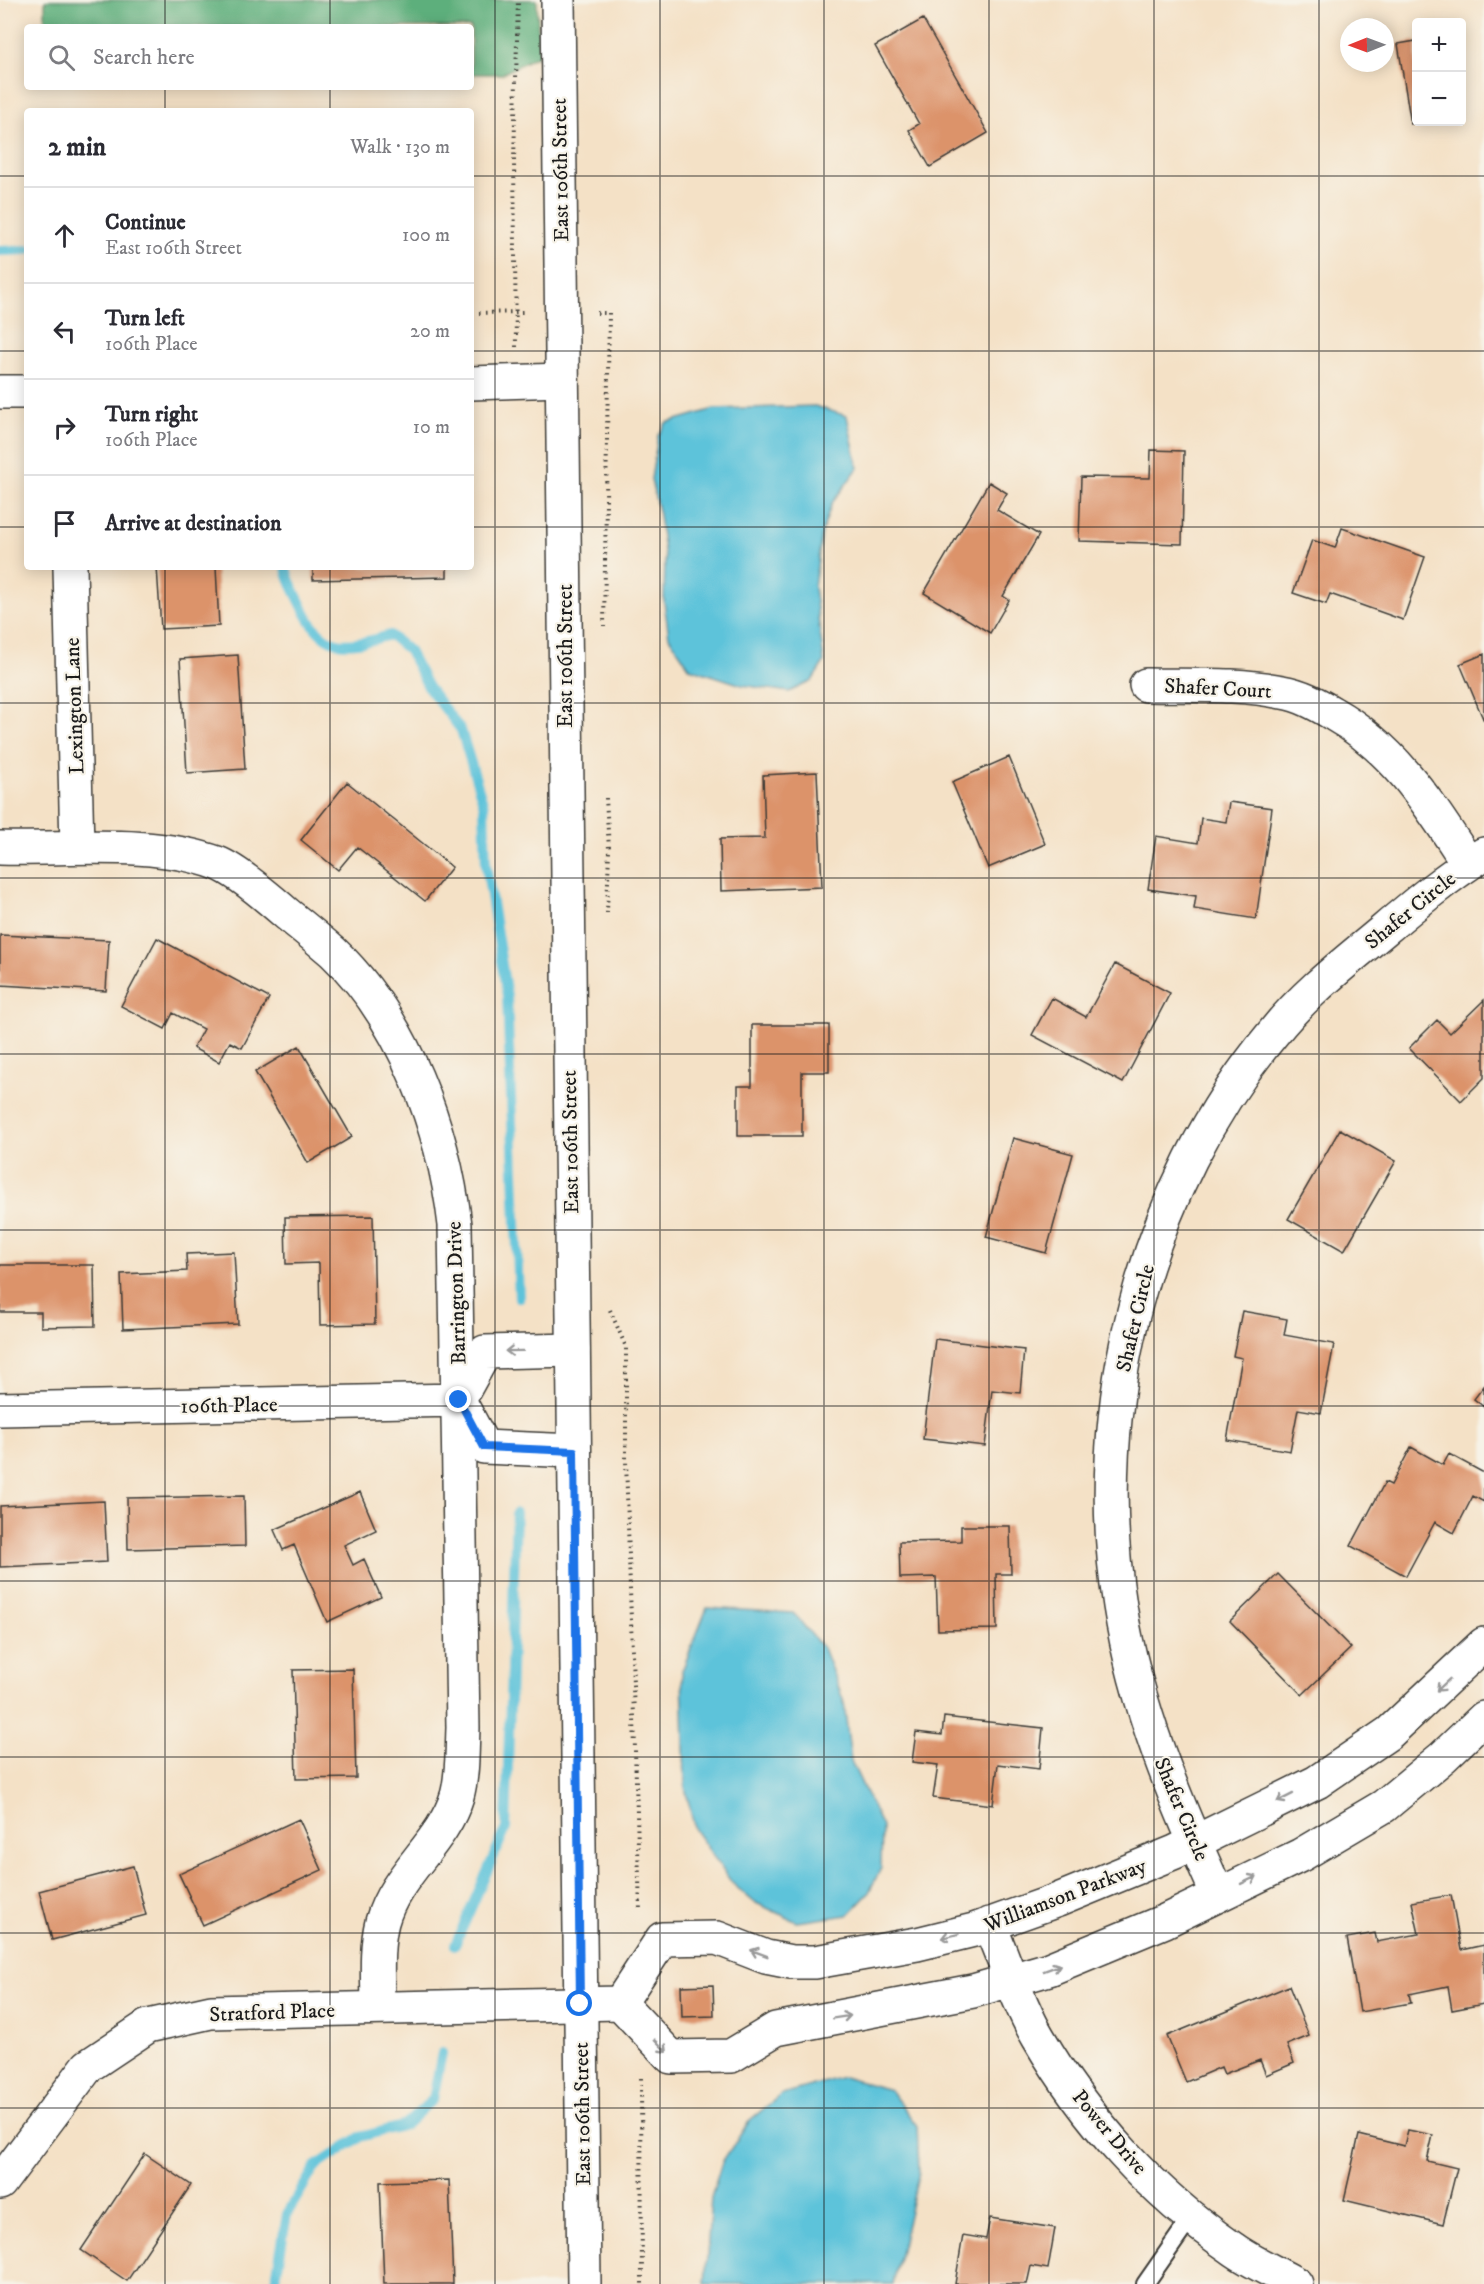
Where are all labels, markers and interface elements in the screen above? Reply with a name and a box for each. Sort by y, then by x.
north arrow [1340,18,1394,72]
map controls [1412,18,1466,126]
button: + [1412,18,1466,72]
search box [24,24,474,90]
icon: search [45,41,78,74]
text: Search here [93,44,195,71]
button: − [1412,72,1466,126]
street label: East 106th Street [547,98,575,242]
text: 2 min [48,131,106,164]
text: Walk · 130 m [350,135,450,160]
text: Continue [105,209,186,236]
icon: ahead [48,219,81,252]
text: 100 m [402,223,450,248]
text: East 106th Street [105,236,242,261]
text: Turn left [105,305,185,332]
icon: left [48,315,81,348]
text: 20 m [410,319,450,344]
text: 106th Place [105,332,198,357]
text: Turn right [105,401,198,428]
icon: right [48,411,81,444]
text: 10 m [413,415,450,440]
text: 106th Place [105,428,198,453]
icon: arrive [48,507,81,540]
text: Arrive at destination [105,510,282,537]
street label: East 106th Street [553,584,579,728]
street label: Lexington Lane [60,637,90,775]
street label: Shafer Court [1164,673,1273,705]
street label: Shafer Circle [1360,866,1462,955]
street label: East 106th Street [557,1070,585,1214]
street label: Barrington Drive [441,1220,472,1365]
street label: Shafer Circle [1111,1262,1161,1375]
one-way arrow [505,1345,525,1357]
route end [445,1386,471,1412]
street label: 106th Place [180,1392,278,1420]
one-way arrow [1435,1678,1450,1692]
street label: Shafer Circle [1148,1754,1215,1865]
one-way arrow [1276,1793,1294,1804]
street label: Williamson Parkway [980,1853,1151,1939]
one-way arrow [1240,1874,1258,1885]
one-way arrow [940,1930,959,1942]
one-way arrow [750,1947,768,1958]
one-way arrow [1042,1961,1061,1972]
route start [566,1990,592,2016]
street label: Stratford Place [209,1998,336,2028]
one-way arrow [831,2011,851,2022]
one-way arrow [654,2038,668,2053]
street label: East 106th Street [569,2042,597,2186]
street label: Power Drive [1066,2085,1153,2181]

